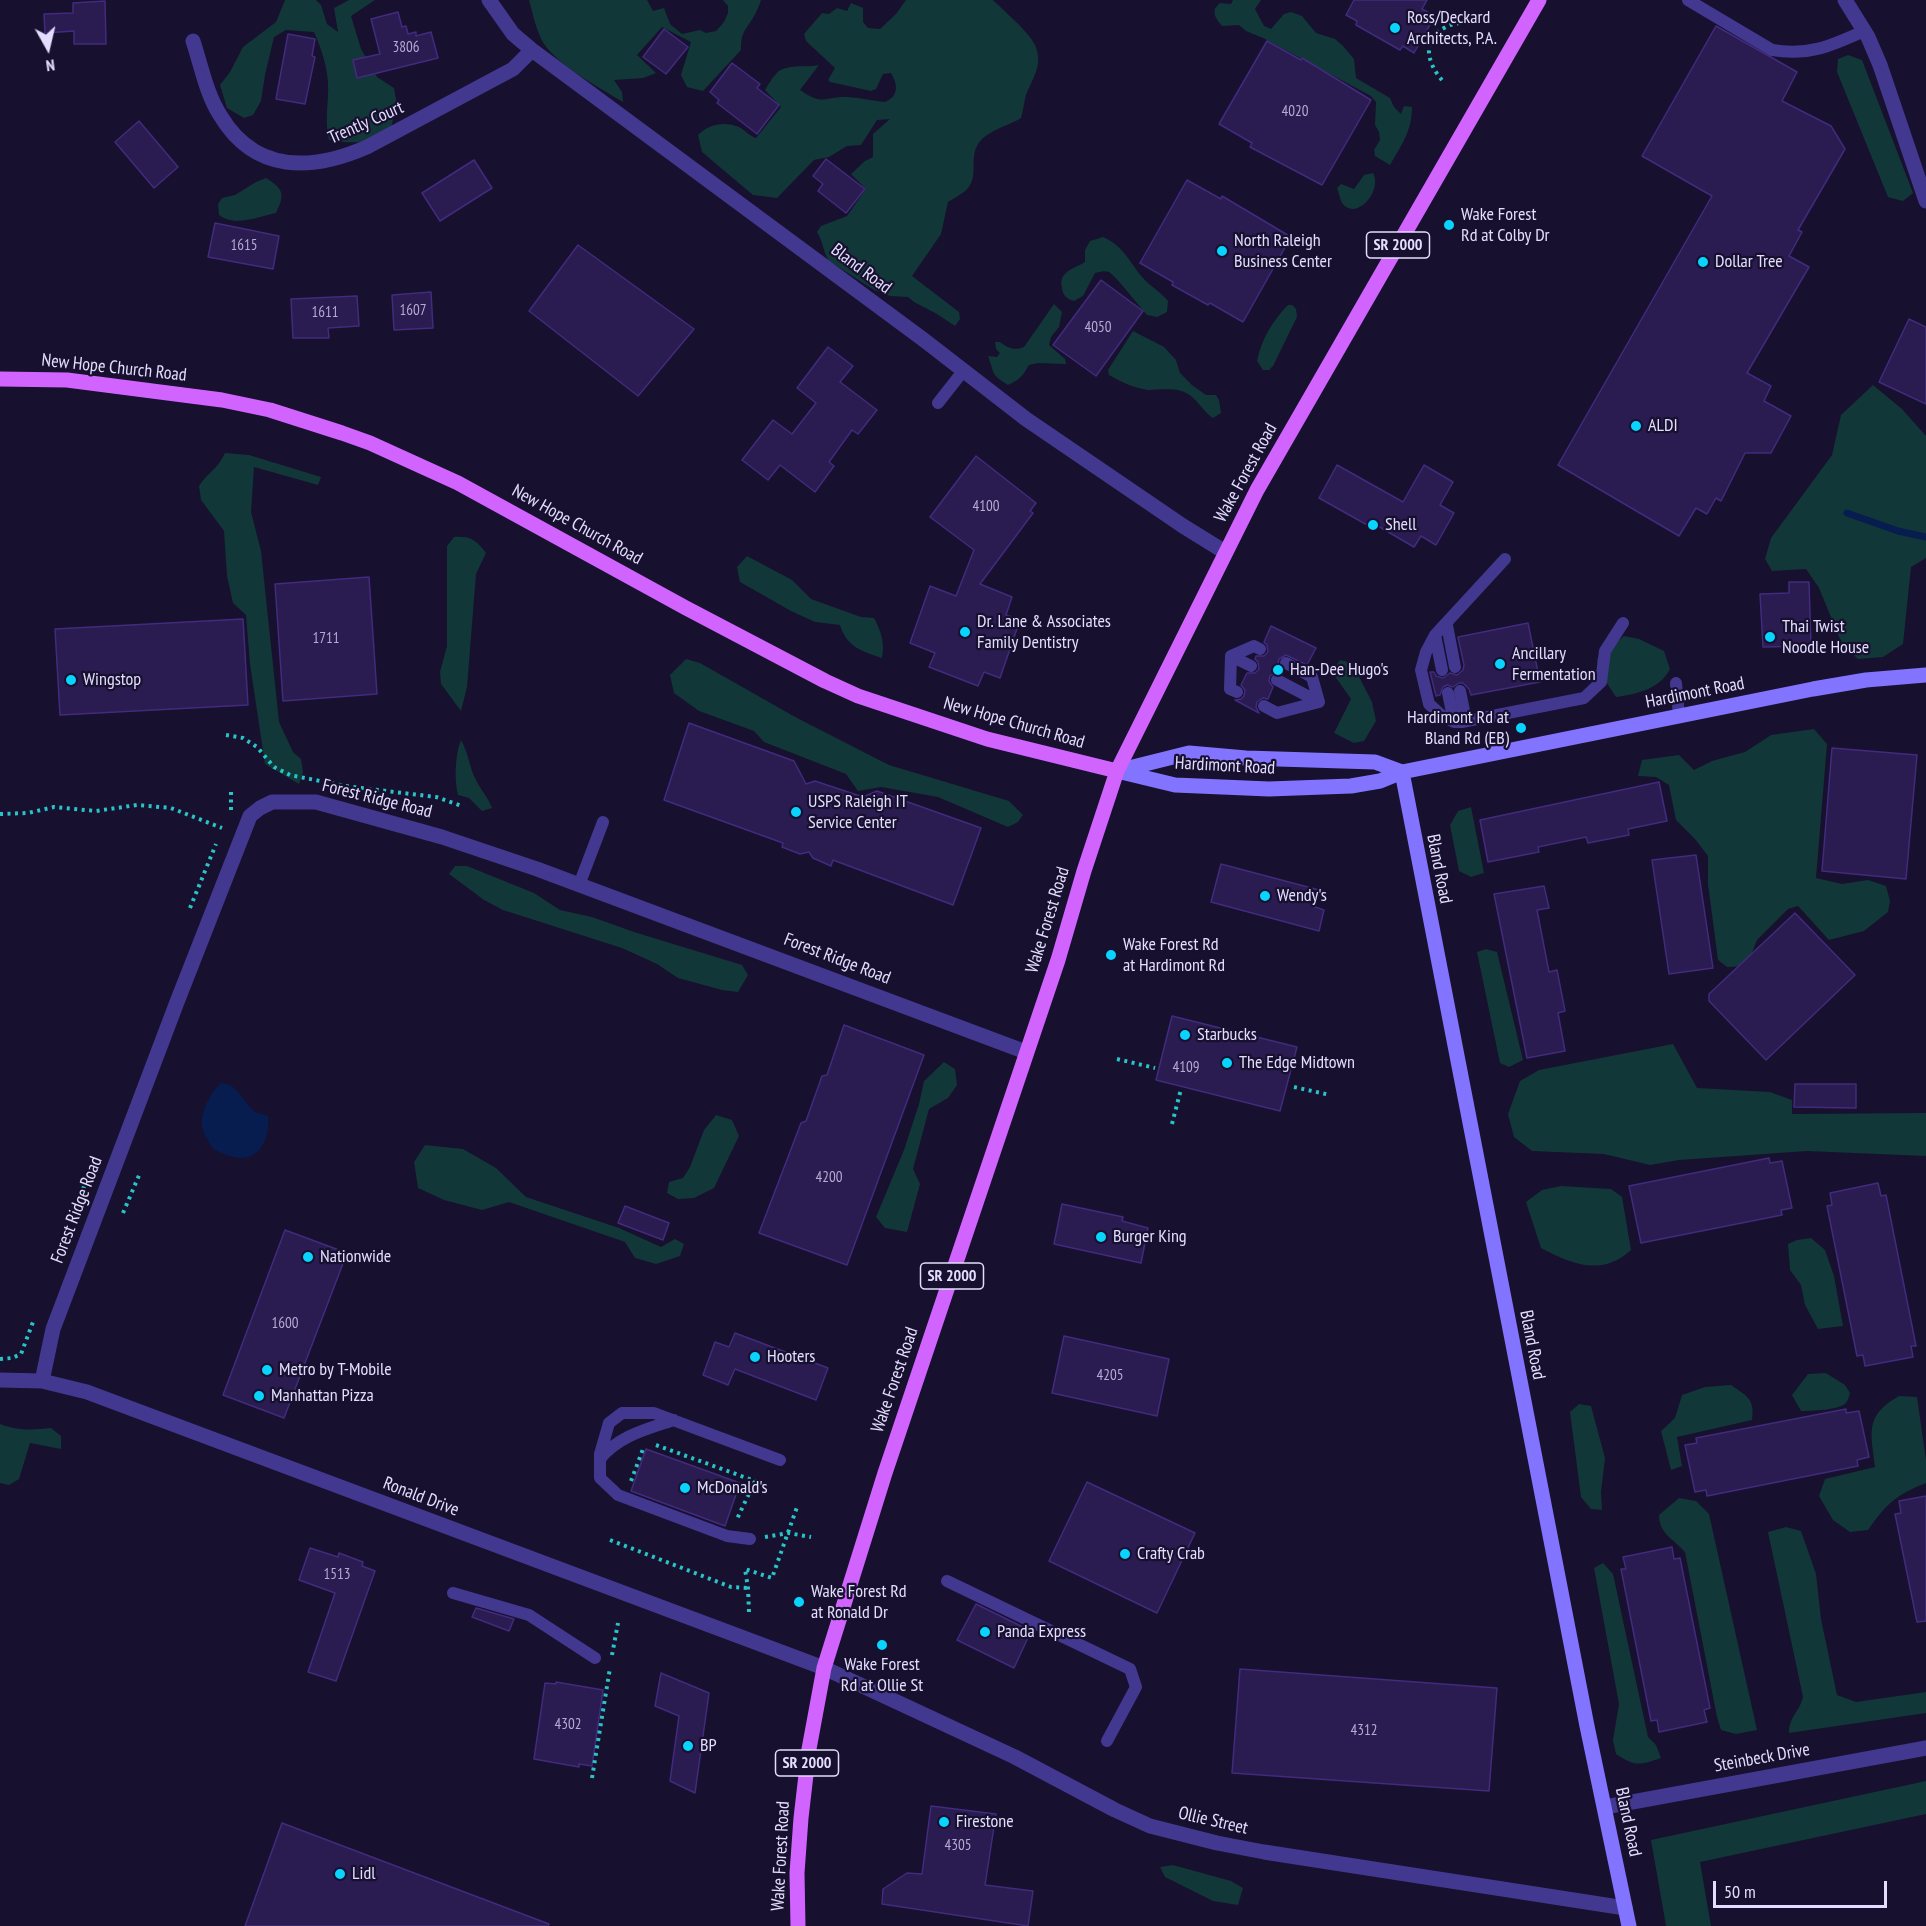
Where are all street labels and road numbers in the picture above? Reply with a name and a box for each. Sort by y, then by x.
street label: Trently Court [325,97,407,149]
road number: SR 2000 [1366,232,1430,258]
street label: Bland Road [827,239,895,299]
street label: New Hope Church Road [40,350,188,386]
street label: Wake Forest Road [1210,420,1282,526]
street label: New Hope Church Road [508,480,646,570]
street label: Hardimont Road [1644,673,1746,713]
street label: New Hope Church Road [941,693,1087,753]
street label: Hardimont Road [1174,753,1276,779]
street label: Forest Ridge Road [320,775,434,823]
street label: Bland Road [1422,833,1456,905]
street label: Wake Forest Road [1022,864,1074,976]
street label: Forest Ridge Road [781,929,893,989]
street label: Forest Ridge Road [47,1154,107,1266]
road number: SR 2000 [920,1263,984,1289]
street label: Bland Road [1515,1309,1549,1381]
street label: Wake Forest Road [867,1325,923,1435]
street label: Ronald Drive [380,1473,462,1521]
street label: Steinbeck Drive [1712,1739,1812,1777]
road number: SR 2000 [776,1750,838,1776]
street label: Bland Road [1610,1785,1646,1859]
street label: Wake Forest Road [767,1801,795,1911]
street label: Ollie Street [1176,1803,1250,1839]

